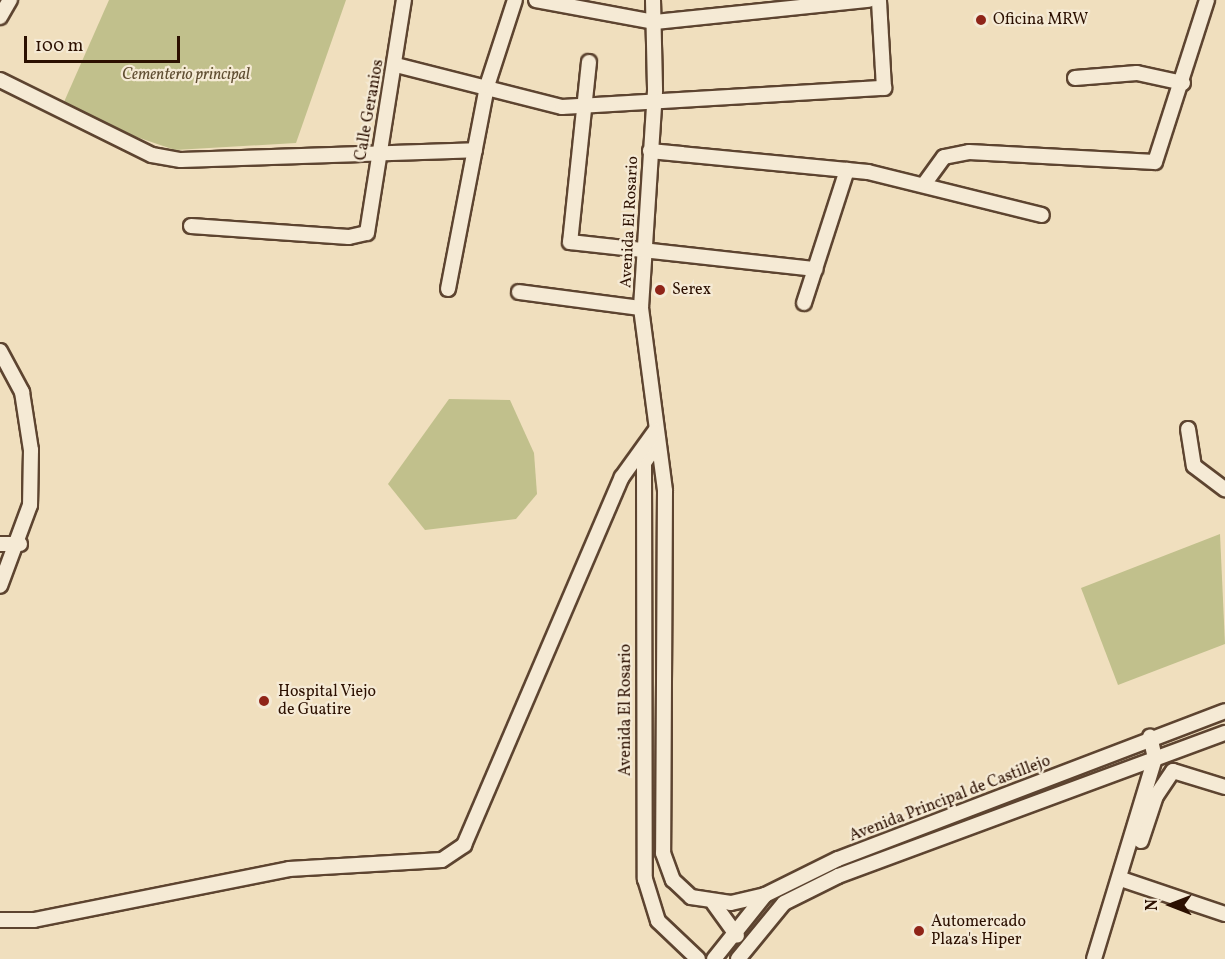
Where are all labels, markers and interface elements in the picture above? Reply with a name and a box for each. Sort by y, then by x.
place label: Oficina MRW [993,10,1088,30]
marker: Oficina MRW [974,13,988,27]
scale bar [27,24,183,62]
text: 100 m [35,34,84,59]
street label: Calle Geranios [352,58,388,162]
park label: Cementerio principal [122,65,250,85]
street label: Avenida El Rosario [617,155,643,289]
place label: Serex [672,280,711,300]
marker: Serex [653,283,667,297]
street label: Avenida El Rosario [616,644,636,776]
place label: Hospital Viejo de Guatire [278,682,377,720]
marker: Hospital Viejo de Guatire [255,692,273,710]
street label: Avenida Principal de Castillejo [847,752,1053,846]
north arrow [1141,875,1201,935]
text: N [1142,899,1164,911]
place label: Automercado Plaza's Hiper [931,912,1026,950]
marker: Automercado Plaza's Hiper [912,924,926,938]

